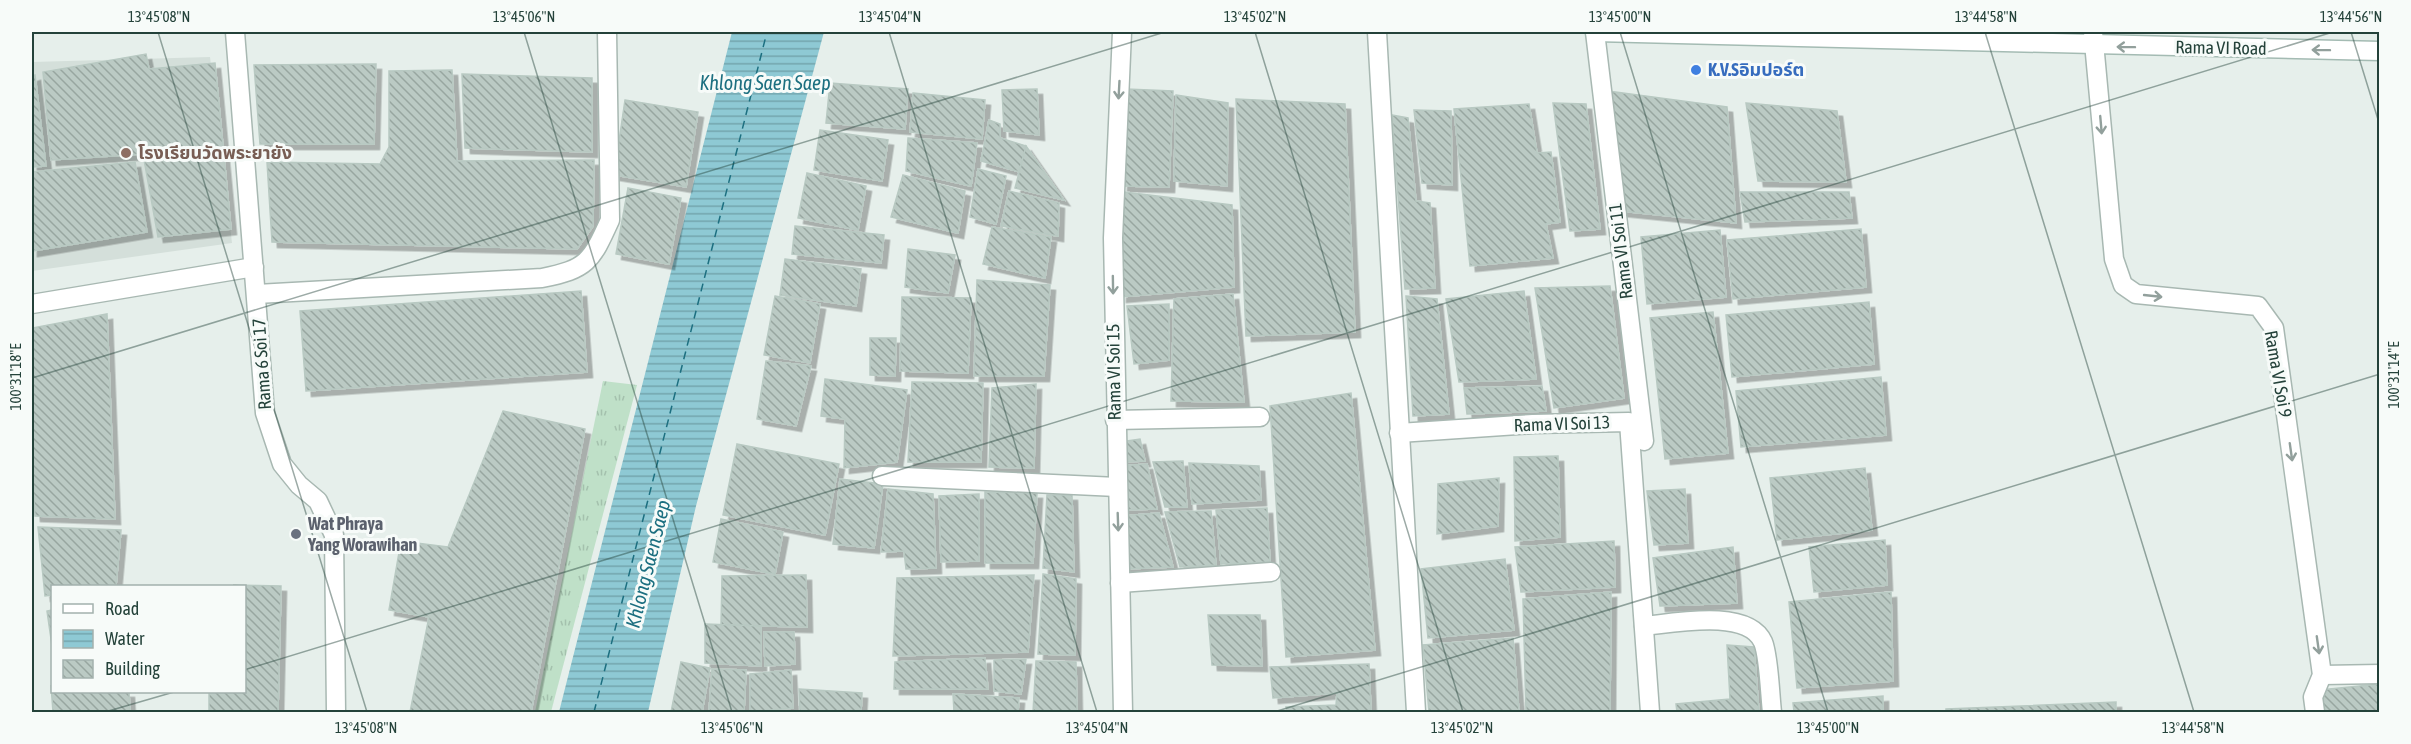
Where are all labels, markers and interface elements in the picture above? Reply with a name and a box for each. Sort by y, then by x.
text: 13°45'08"N [128,8,190,25]
text: 13°45'06"N [493,8,555,25]
text: 13°45'04"N [859,8,921,25]
text: 13°45'02"N [1224,8,1286,25]
text: 13°45'00"N [1589,8,1651,25]
text: 13°44'58"N [1955,8,2017,25]
text: 13°44'56"N [2320,8,2382,25]
street label: Rama VI Road [2175,36,2267,59]
one-way arrow [2117,41,2137,52]
one-way arrow [2312,44,2332,56]
place label: K.V.Sอิมปอร์ต [1708,59,1804,80]
marker: K.V.Sอิมปอร์ต [1689,63,1703,77]
water label: Khlong Saen Saep [699,71,831,94]
one-way arrow [1114,79,1125,99]
one-way arrow [2096,115,2107,135]
place label: โรงเรียนวัดพระยายัง [138,142,292,163]
marker: โรงเรียนวัดพระยายัง [119,146,133,160]
street label: Rama VI Soi 11 [1604,202,1637,300]
one-way arrow [1107,274,1119,294]
one-way arrow [2142,291,2162,302]
street label: Rama 6 Soi 17 [248,318,275,410]
street label: Rama VI Soi 15 [1102,324,1125,420]
street label: Rama VI Soi 9 [2260,329,2296,419]
text: 100°31'14"E [2385,341,2402,409]
text: 100°31'18"E [7,343,24,411]
street label: Rama VI Soi 13 [1513,411,1611,436]
one-way arrow [2286,442,2297,462]
water label: Khlong Saen Saep [620,497,675,630]
one-way arrow [1113,511,1124,531]
place label: Wat Phraya Yang Worawihan [307,513,418,555]
marker: Wat Phraya Yang Worawihan [289,527,303,541]
legend [51,585,246,693]
text: Road [105,598,139,619]
text: Water [105,628,145,649]
one-way arrow [2313,635,2324,655]
text: Building [105,658,160,679]
text: 13°45'08"N [335,719,397,736]
text: 13°45'06"N [701,719,763,736]
text: 13°45'04"N [1066,719,1128,736]
text: 13°45'02"N [1431,719,1493,736]
text: 13°45'00"N [1797,719,1859,736]
text: 13°44'58"N [2162,719,2224,736]

